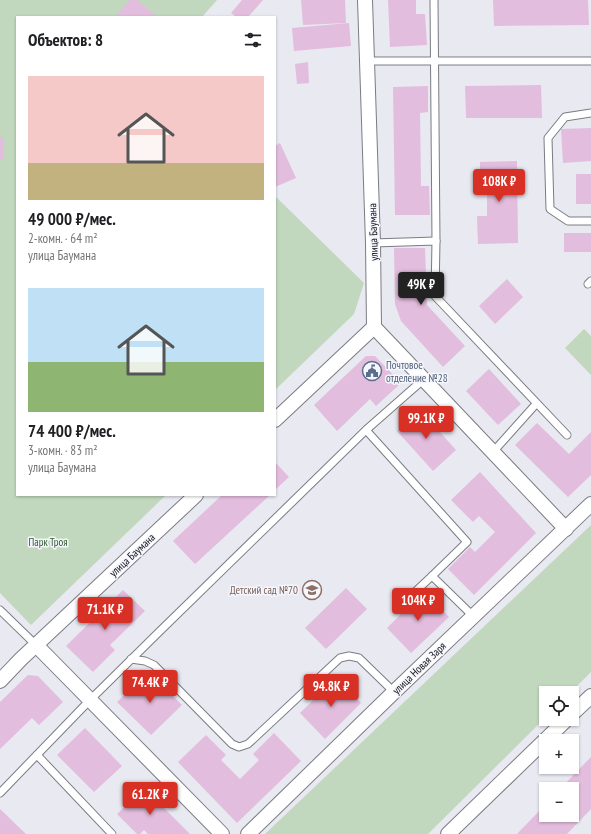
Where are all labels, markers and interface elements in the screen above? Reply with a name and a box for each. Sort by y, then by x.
text: Объектов: 8 [28,29,103,51]
icon: filters [242,29,264,51]
icon: home [110,102,182,174]
pin: 108K ₽ [466,169,532,203]
text: 108K ₽ [482,173,516,190]
street label: улица Баумана [365,203,381,261]
text: 49 000 ₽/мес. [28,208,116,230]
text: 2-комн. · 64 m² [28,230,98,247]
text: улица Баумана [28,247,96,264]
pin: 49K ₽ [393,272,449,306]
text: 49K ₽ [407,276,435,293]
icon: home [110,314,182,386]
place label: Почтовое отделение №28 [386,358,448,385]
public building icon: Почтовое отделение №28 [361,360,383,382]
pin: 99.1K ₽ [389,406,463,440]
text: 99.1K ₽ [408,410,444,427]
text: 74 400 ₽/мес. [28,420,116,442]
text: 3-комн. · 83 m² [28,442,98,459]
text: улица Баумана [28,459,96,476]
street label: улица Баумана [106,530,158,580]
park label: Парк Троя [29,535,68,549]
school or university icon: Детский сад №70 [301,579,323,601]
place label: Детский сад №70 [230,583,298,597]
pin: 104K ₽ [385,588,451,622]
text: 104K ₽ [401,592,435,609]
pin: 71.1K ₽ [68,597,142,631]
text: 71.1K ₽ [87,601,123,618]
street label: улица Новая Заря [389,639,449,697]
pin: 74.4K ₽ [113,670,187,704]
text: 74.4K ₽ [132,674,168,691]
pin: 94.8K ₽ [294,674,368,708]
text: 94.8K ₽ [313,678,349,695]
map controls [539,686,579,822]
button: locate [539,686,579,726]
button: + [539,734,579,774]
pin: 61.2K ₽ [113,782,187,816]
button: − [539,782,579,822]
text: 61.2K ₽ [132,786,168,803]

